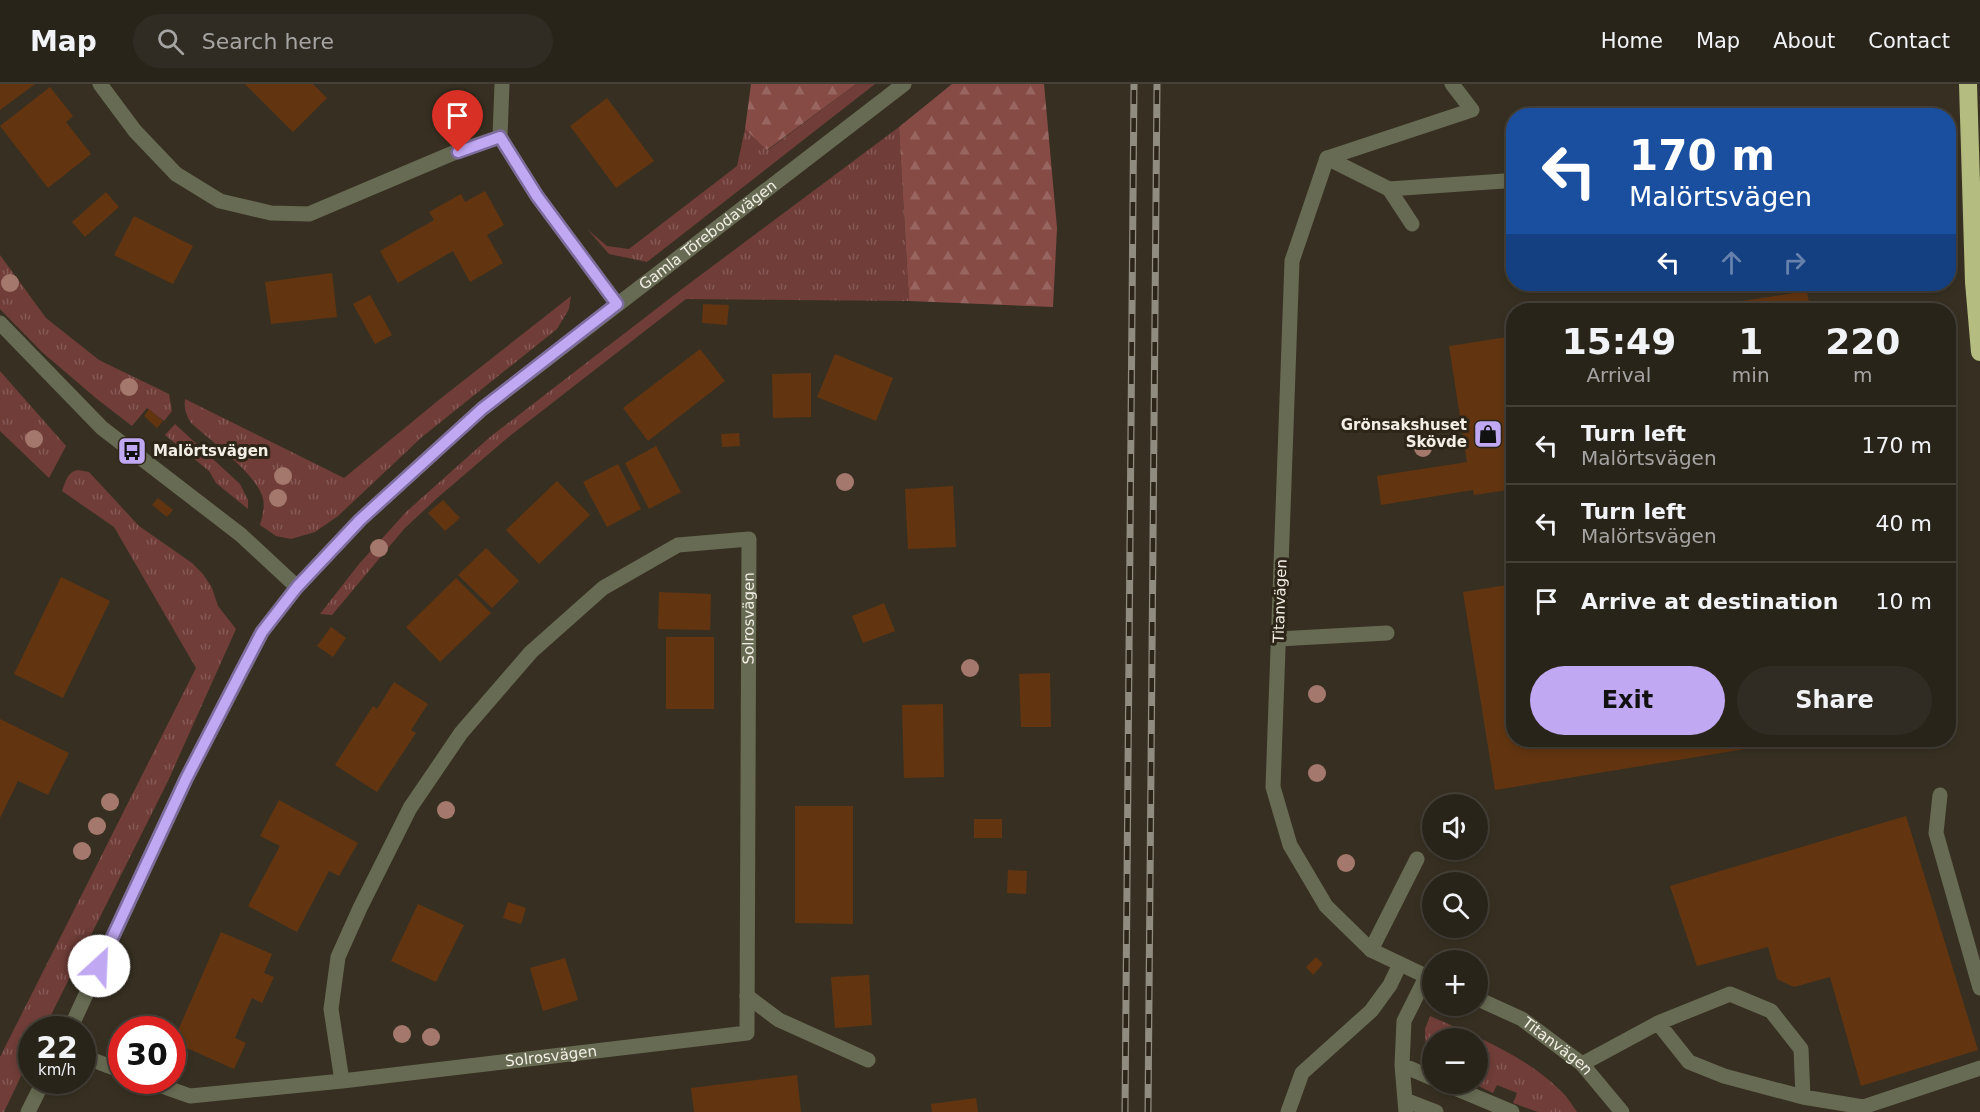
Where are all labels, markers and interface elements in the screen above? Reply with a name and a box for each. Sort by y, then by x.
search box [133,14,553,68]
text: Map [30,25,97,58]
icon: search [154,25,187,58]
text: Search here [202,29,334,54]
text: Home [1601,29,1663,53]
text: Map [1696,29,1740,53]
text: About [1773,29,1835,53]
text: Contact [1868,29,1950,53]
pin [432,90,483,152]
icon: arrive [441,99,474,132]
text: 170 m [1629,131,1775,180]
icon: left [1530,132,1608,210]
street label: Gamla Törebodavägen [635,176,780,294]
text: Malörtsvägen [1629,181,1812,212]
icon: left [1652,246,1685,279]
icon: ahead [1715,246,1748,279]
icon: right [1778,246,1811,279]
text: 15:49 [1562,321,1676,362]
text: 1 [1738,321,1763,362]
text: 220 [1825,321,1900,362]
text: Arrival [1586,363,1651,387]
text: min [1732,363,1770,387]
text: m [1853,363,1873,387]
place label: Grönsakshuset Skövde [1341,416,1467,451]
shop icon: Grönsakshuset Skövde [1472,418,1504,450]
text: Turn left [1581,421,1686,446]
icon: left [1530,429,1563,462]
text: 170 m [1862,433,1932,458]
bus stop icon: Malörtsvägen [116,435,148,467]
place label: Malörtsvägen [153,442,268,460]
text: Malörtsvägen [1581,446,1717,470]
text: Turn left [1581,499,1686,524]
icon: left [1530,507,1563,540]
text: 40 m [1876,511,1932,536]
text: Malörtsvägen [1581,524,1717,548]
street label: Titanvägen [1270,559,1290,644]
street label: Solrosvägen [739,572,758,664]
icon: arrive [1530,585,1563,618]
text: Arrive at destination [1581,589,1838,614]
text: 10 m [1876,589,1932,614]
button: Exit [1530,666,1725,735]
button: Share [1737,666,1932,735]
map controls [1422,794,1488,1094]
button: sound [1422,794,1488,860]
button: search [1422,872,1488,938]
position arrow [67,934,131,998]
button: + [1422,950,1488,1016]
street label: Titanvägen [1518,1013,1596,1079]
speed limit sign: 30 [108,1016,186,1094]
button: − [1422,1028,1488,1094]
text: 22 [36,1030,78,1065]
street label: Solrosvägen [504,1042,598,1071]
text: km/h [38,1061,76,1079]

